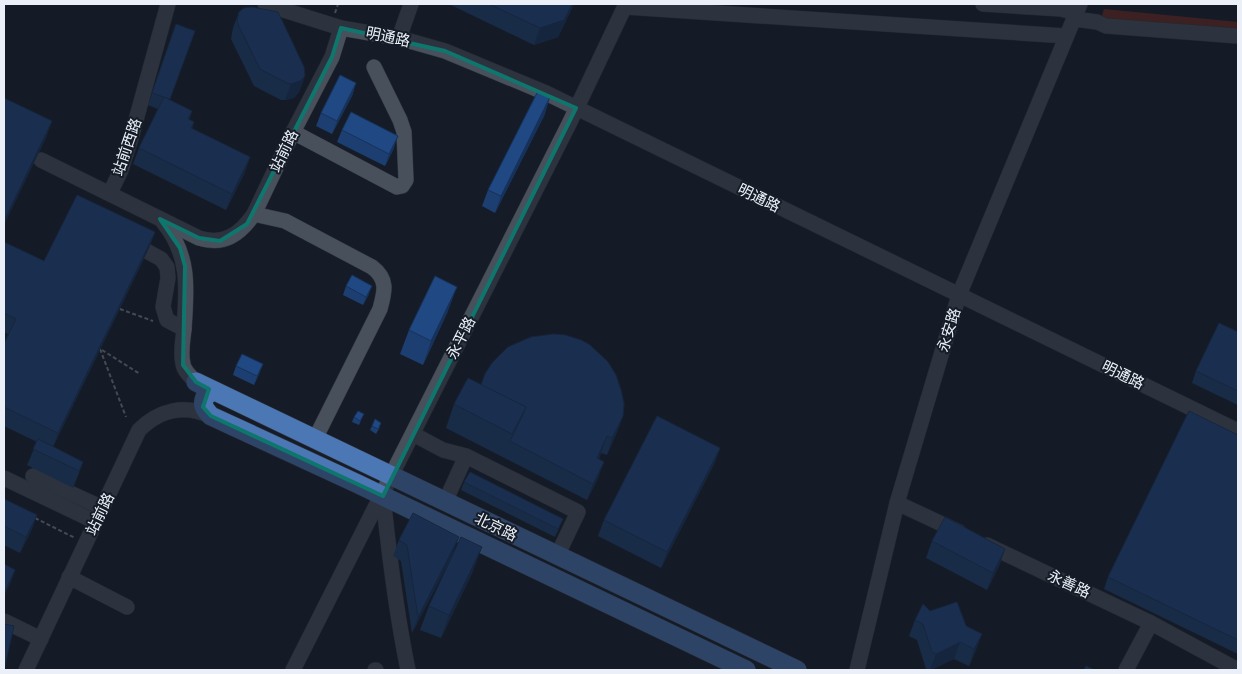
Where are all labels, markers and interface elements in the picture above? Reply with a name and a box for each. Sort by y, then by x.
street label: 明通路 [364,24,412,50]
street label: 站前西路 [109,116,145,178]
street label: 站前路 [266,127,302,175]
street label: 明通路 [735,180,783,216]
street label: 永安路 [934,306,964,354]
street label: 永平路 [443,314,479,362]
street label: 明通路 [1099,357,1147,393]
street label: 站前路 [82,490,118,538]
street label: 北京路 [472,509,520,545]
street label: 永善路 [1045,566,1093,602]

